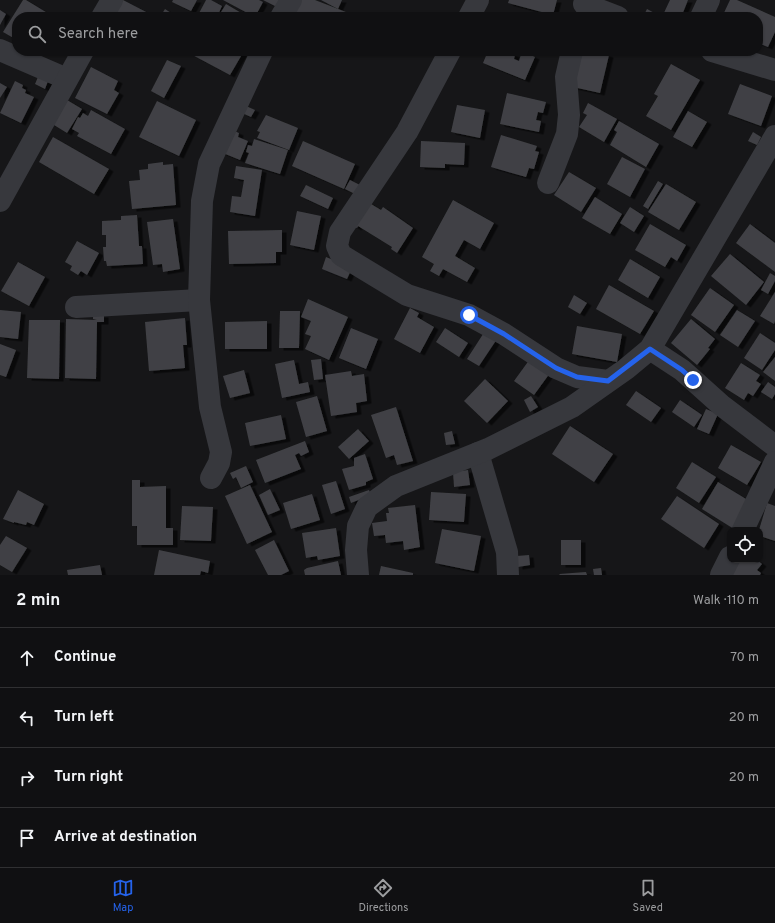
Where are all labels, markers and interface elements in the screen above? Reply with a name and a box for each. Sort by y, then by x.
search box [12,12,763,56]
icon: search [26,23,48,45]
text: Search here [58,25,138,44]
route start [460,306,478,324]
route end [684,371,702,389]
map controls [727,527,763,563]
button: locate [727,527,763,563]
text: 2 min [16,590,60,612]
text: Walk · 110 m [693,593,759,609]
icon: ahead [16,647,38,669]
text: Continue [54,648,116,667]
text: 70 m [730,650,759,666]
icon: left [16,707,38,729]
text: Turn left [54,708,114,727]
text: 20 m [729,710,759,726]
icon: right [16,767,38,789]
text: Turn right [54,768,123,787]
text: 20 m [729,770,759,786]
icon: arrive [16,827,38,849]
text: Arrive at destination [54,828,197,847]
tab: Map [112,877,134,915]
tab: Directions [358,877,408,915]
tab: Saved [633,877,663,915]

